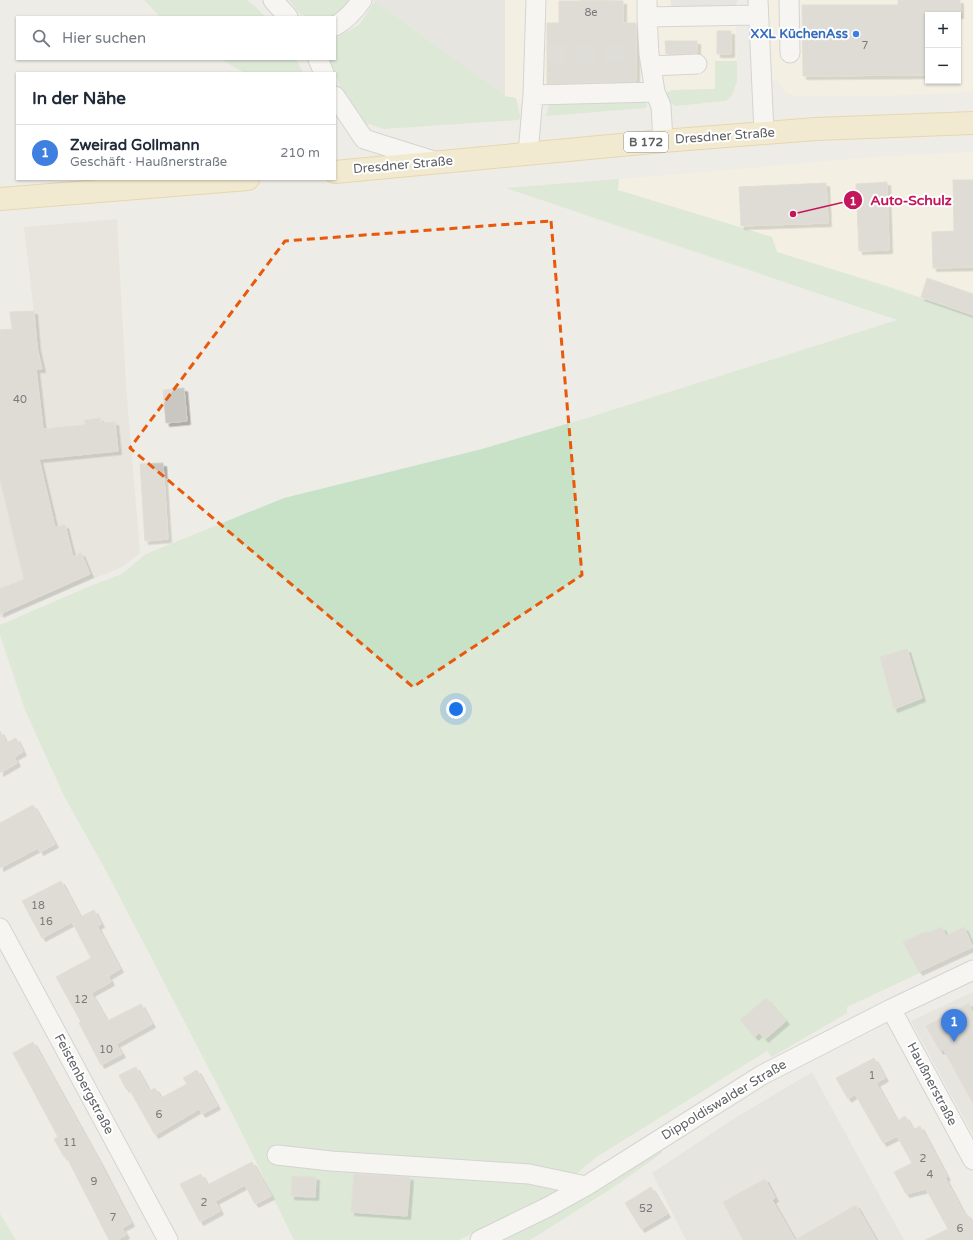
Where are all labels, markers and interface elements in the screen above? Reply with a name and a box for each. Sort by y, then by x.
house number: 8e [584,6,598,19]
map controls [925,12,961,84]
button: + [925,12,961,48]
search box [16,16,336,60]
place label: XXL KüchenAss [751,26,848,42]
icon: search [30,27,52,49]
text: Hier suchen [62,29,146,47]
marker: XXL KüchenAss [851,29,861,39]
house number: 7 [862,39,869,52]
button: − [925,48,961,84]
text: In der Nähe [32,88,126,109]
street label: Dresdner Straße [675,125,775,147]
road number: B 172 [624,132,668,152]
text: Zweirad Gollmann [70,136,200,154]
text: 1 [41,145,49,161]
text: 210 m [280,145,320,161]
street label: Dresdner Straße [352,153,454,177]
text: Geschäft · Haußnerstraße [70,154,227,170]
callout: Auto-Schulz [843,187,960,213]
text: Auto-Schulz [870,192,952,209]
text: 1 [849,194,857,208]
house number: 40 [13,393,27,406]
your location [446,699,466,719]
house number: 18 [31,899,45,912]
house number: 16 [39,915,53,928]
house number: 12 [74,993,88,1006]
pin: 1 [941,1009,967,1042]
street label: Feistenbergstraße [51,1031,117,1137]
street label: Haußnerstraße [903,1040,961,1128]
house number: 10 [99,1043,113,1056]
street label: Dippoldiswalder Straße [659,1056,789,1144]
house number: 1 [869,1069,875,1082]
house number: 6 [156,1108,163,1121]
house number: 11 [63,1136,77,1149]
house number: 2 [920,1152,927,1165]
house number: 4 [927,1168,934,1181]
house number: 9 [91,1175,98,1188]
house number: 2 [201,1196,208,1209]
house number: 52 [639,1202,653,1215]
house number: 7 [110,1211,117,1224]
house number: 6 [957,1222,964,1235]

